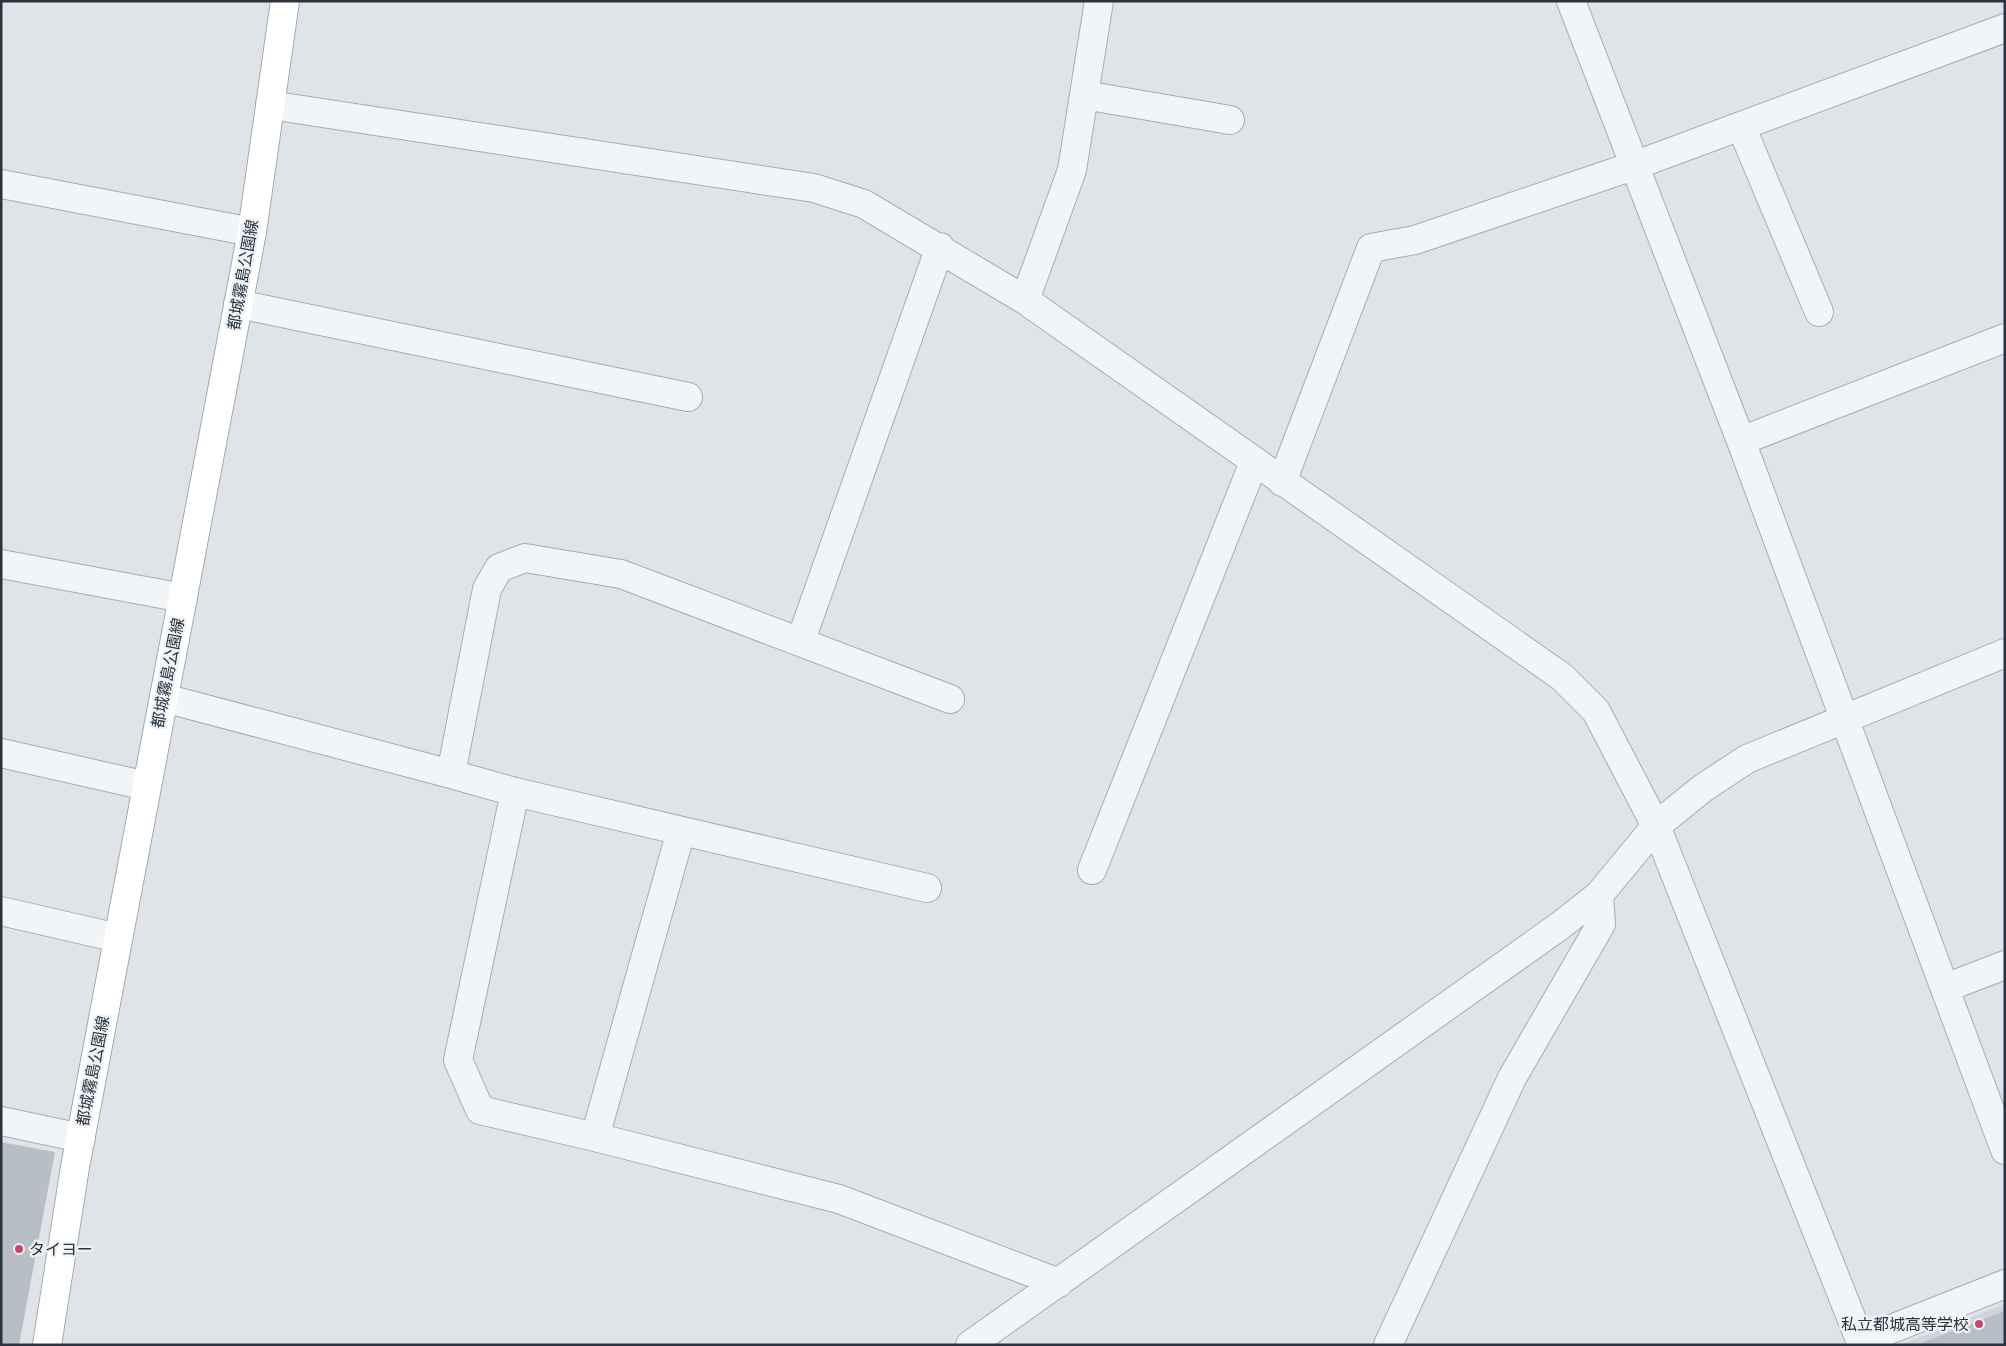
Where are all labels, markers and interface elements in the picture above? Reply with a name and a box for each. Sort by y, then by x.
street label: 都城霧島公園線 [224,218,262,332]
street label: 都城霧島公園線 [148,616,188,730]
street label: 都城霧島公園線 [73,1014,113,1128]
place label: タイヨー [29,1240,93,1259]
marker: タイヨー [13,1243,25,1255]
place label: 私立都城高等学校 [1841,1315,1969,1334]
marker: 私立都城高等学校 [1973,1318,1985,1330]

